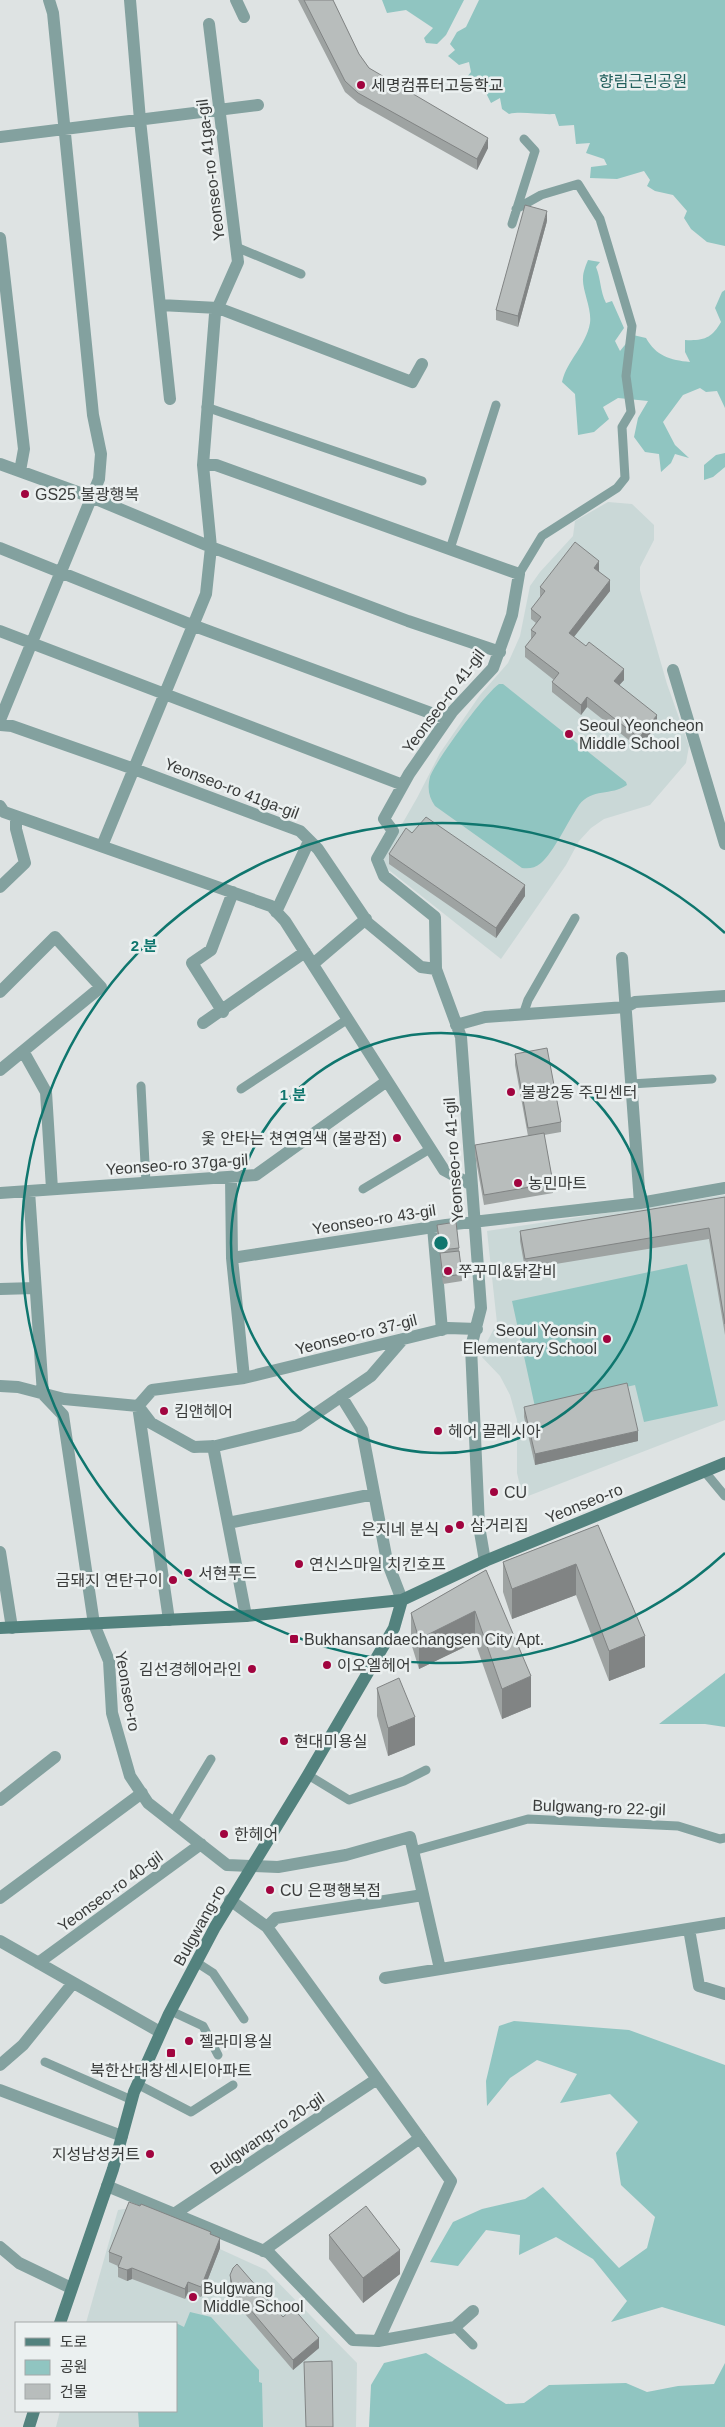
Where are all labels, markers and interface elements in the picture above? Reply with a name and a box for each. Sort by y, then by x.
park label: 향림근린공원 [599,73,687,90]
place label: 세명컴퓨터고등학교 [371,77,503,94]
marker: 세명컴퓨터고등학교 [355,79,367,91]
street label: Yeonseo-ro 41ga-gil [193,98,228,242]
place label: GS25 불광행복 [35,486,139,503]
marker: GS25 불광행복 [19,488,31,500]
street label: Yeonseo-ro 41-gil [399,646,488,756]
place label: Seoul Yeoncheon Middle School [579,717,704,752]
marker: Seoul Yeoncheon Middle School [563,728,575,740]
street label: Yeonseo-ro 41ga-gil [162,755,301,822]
text: 2 분 [131,937,157,954]
place label: 불광2동 주민센터 [521,1084,637,1101]
text: 1 분 [280,1086,306,1103]
marker: 불광2동 주민센터 [505,1086,517,1098]
street label: Yeonseo-ro 41-gil [441,1097,466,1223]
place label: 옻 안타는 쳔연염색 (불광점) [201,1130,387,1147]
marker: 옻 안타는 쳔연염색 (불광점) [391,1132,403,1144]
street label: Yeonseo-ro 37ga-gil [105,1151,249,1178]
place label: 농민마트 [528,1175,587,1192]
marker: 농민마트 [512,1177,524,1189]
street label: Yeonseo-ro 43-gil [311,1201,437,1238]
centre of rings [432,1234,450,1252]
place label: 쭈꾸미&닭갈비 [458,1263,557,1280]
marker: 쭈꾸미&닭갈비 [442,1265,454,1277]
street label: Yeonseo-ro 37-gil [294,1311,419,1358]
place label: Seoul Yeonsin Elementary School [463,1322,597,1357]
marker: Seoul Yeonsin Elementary School [601,1333,613,1345]
place label: 킴앤헤어 [174,1403,233,1420]
marker: 킴앤헤어 [158,1405,170,1417]
place label: 헤어 끌레시아 [448,1423,541,1440]
marker: 헤어 끌레시아 [432,1425,444,1437]
street label: Yeonseo-ro [543,1480,625,1527]
place label: CU [504,1484,527,1501]
marker: CU [488,1486,500,1498]
place label: 삼거리집 [470,1517,529,1534]
marker: 삼거리집 [454,1519,466,1531]
place label: 은지네 분식 [361,1521,439,1538]
marker: 은지네 분식 [443,1523,455,1535]
place label: 연신스마일 치킨호프 [309,1556,446,1573]
marker: 연신스마일 치킨호프 [293,1558,305,1570]
place label: 서현푸드 [198,1565,257,1582]
marker: 서현푸드 [182,1567,194,1579]
place label: 금돼지 연탄구이 [56,1572,163,1589]
marker: 금돼지 연탄구이 [167,1574,179,1586]
place label: Bukhansandaechangsen City Apt. [304,1631,544,1648]
marker: Bukhansandaechangsen City Apt. [288,1633,300,1645]
street label: Yeonseo-ro [112,1650,143,1733]
place label: 이오엘헤어 [337,1657,411,1674]
marker: 이오엘헤어 [321,1659,333,1671]
place label: 김선경헤어라인 [139,1661,242,1678]
marker: 김선경헤어라인 [246,1663,258,1675]
place label: 현대미용실 [294,1733,368,1750]
marker: 현대미용실 [278,1735,290,1747]
street label: Bulgwang-ro 22-gil [532,1797,666,1818]
place label: 한헤어 [234,1826,278,1843]
marker: 한헤어 [218,1828,230,1840]
street label: Yeonseo-ro 40-gil [55,1848,166,1935]
street label: Bulgwang-ro [170,1882,229,1969]
place label: CU 은평행복점 [280,1882,381,1899]
marker: CU 은평행복점 [264,1884,276,1896]
place label: 젤라미용실 [199,2033,273,2050]
marker: 젤라미용실 [183,2035,195,2047]
marker: 북한산대창센시티아파트 [165,2047,177,2059]
place label: 북한산대창센시티아파트 [90,2062,252,2079]
street label: Bulgwang-ro 20-gil [207,2089,327,2178]
place label: 지성남성커트 [52,2146,140,2163]
marker: 지성남성커트 [144,2148,156,2160]
place label: Bulgwang Middle School [203,2280,304,2315]
marker: Bulgwang Middle School [187,2291,199,2303]
legend [15,2322,178,2412]
text: 도로 [60,2333,88,2350]
text: 공원 [60,2358,88,2375]
text: 건물 [60,2383,88,2400]

